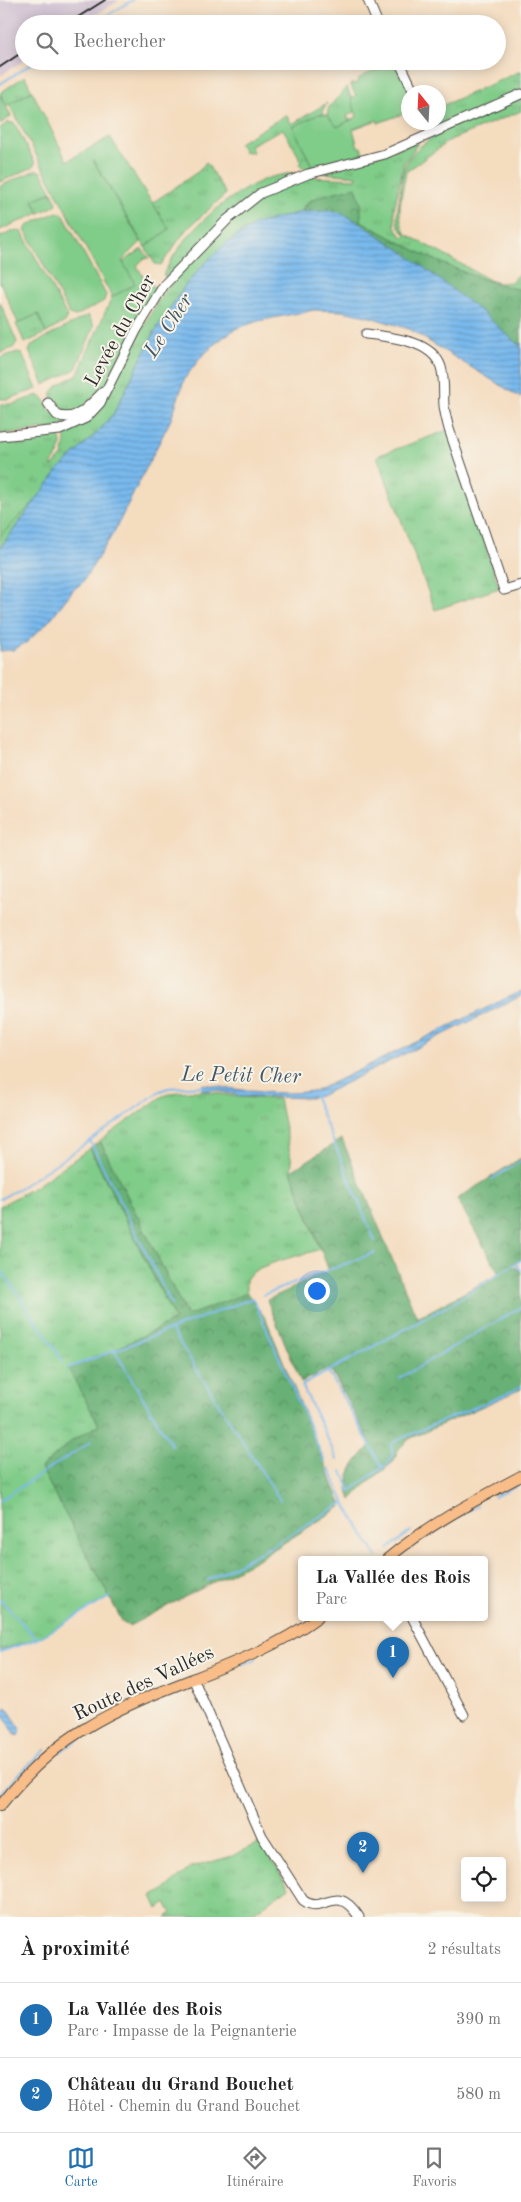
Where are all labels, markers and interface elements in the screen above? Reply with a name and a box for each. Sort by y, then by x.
search box [15,15,506,70]
icon: search [33,29,61,57]
text: Rechercher [73,33,166,52]
north arrow [401,85,446,130]
street label: Levée du Cher [82,272,160,390]
water label: Le Cher [140,290,198,362]
water label: Le Petit Cher [180,1064,302,1088]
your location [304,1278,330,1304]
popup [298,1556,488,1621]
text: La Vallée des Rois [315,1569,471,1588]
text: Parc [315,1592,347,1608]
pin: 1 [377,1637,409,1678]
street label: Route des Vallées [71,1643,217,1725]
pin: 2 [347,1832,379,1873]
map controls [461,1857,506,1902]
button: locate [461,1857,506,1902]
text: À proximité [20,1939,130,1960]
text: 2 résultats [427,1942,501,1958]
text: La Vallée des Rois [67,2001,222,2020]
text: 1 [31,2012,41,2028]
text: 390 m [456,2012,501,2028]
text: Parc · Impasse de la Peignanterie [67,2024,297,2040]
text: Château du Grand Bouchet [67,2076,294,2095]
text: 2 [31,2087,41,2103]
text: 580 m [456,2087,501,2103]
text: Hôtel · Chemin du Grand Bouchet [67,2099,300,2115]
tab: Carte [64,2144,98,2191]
tab: Itinéraire [227,2144,283,2191]
tab: Favoris [412,2144,457,2191]

